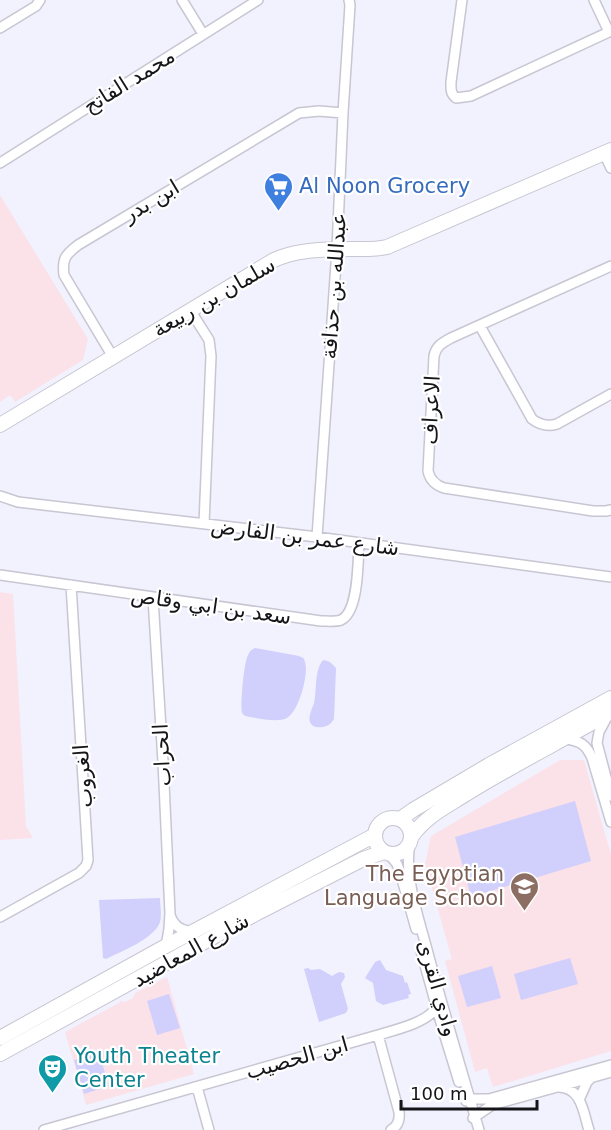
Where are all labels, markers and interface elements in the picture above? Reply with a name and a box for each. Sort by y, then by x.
street label: محمد الفاتح [79,43,179,119]
supermarket icon: Al Noon Grocery [262,170,294,212]
place label: Al Noon Grocery [299,174,470,198]
street label: ابن بدر [118,175,183,228]
street label: عبدالله بن حذافة [317,212,351,360]
street label: سلمان بن ربيعة [149,252,279,342]
street label: الاعراف [417,375,445,445]
street label: شارع عمر بن الفارض [209,514,401,560]
street label: سعد بن ابي وقاص [129,583,293,629]
street label: الحراب [148,723,176,787]
street label: الغروب [69,743,97,809]
place label: The Egyptian Language School [324,862,504,910]
school or university icon: The Egyptian Language School [509,870,541,912]
street label: شارع المعاضيد [129,908,253,992]
street label: وادي القرى [413,937,463,1039]
street label: ابن الحصيب [243,1032,351,1084]
place label: Youth Theater Center [73,1044,220,1092]
theatre icon: Youth Theater Center [37,1052,69,1094]
scale bar [401,1073,538,1111]
text: 100 m [410,1083,468,1104]

